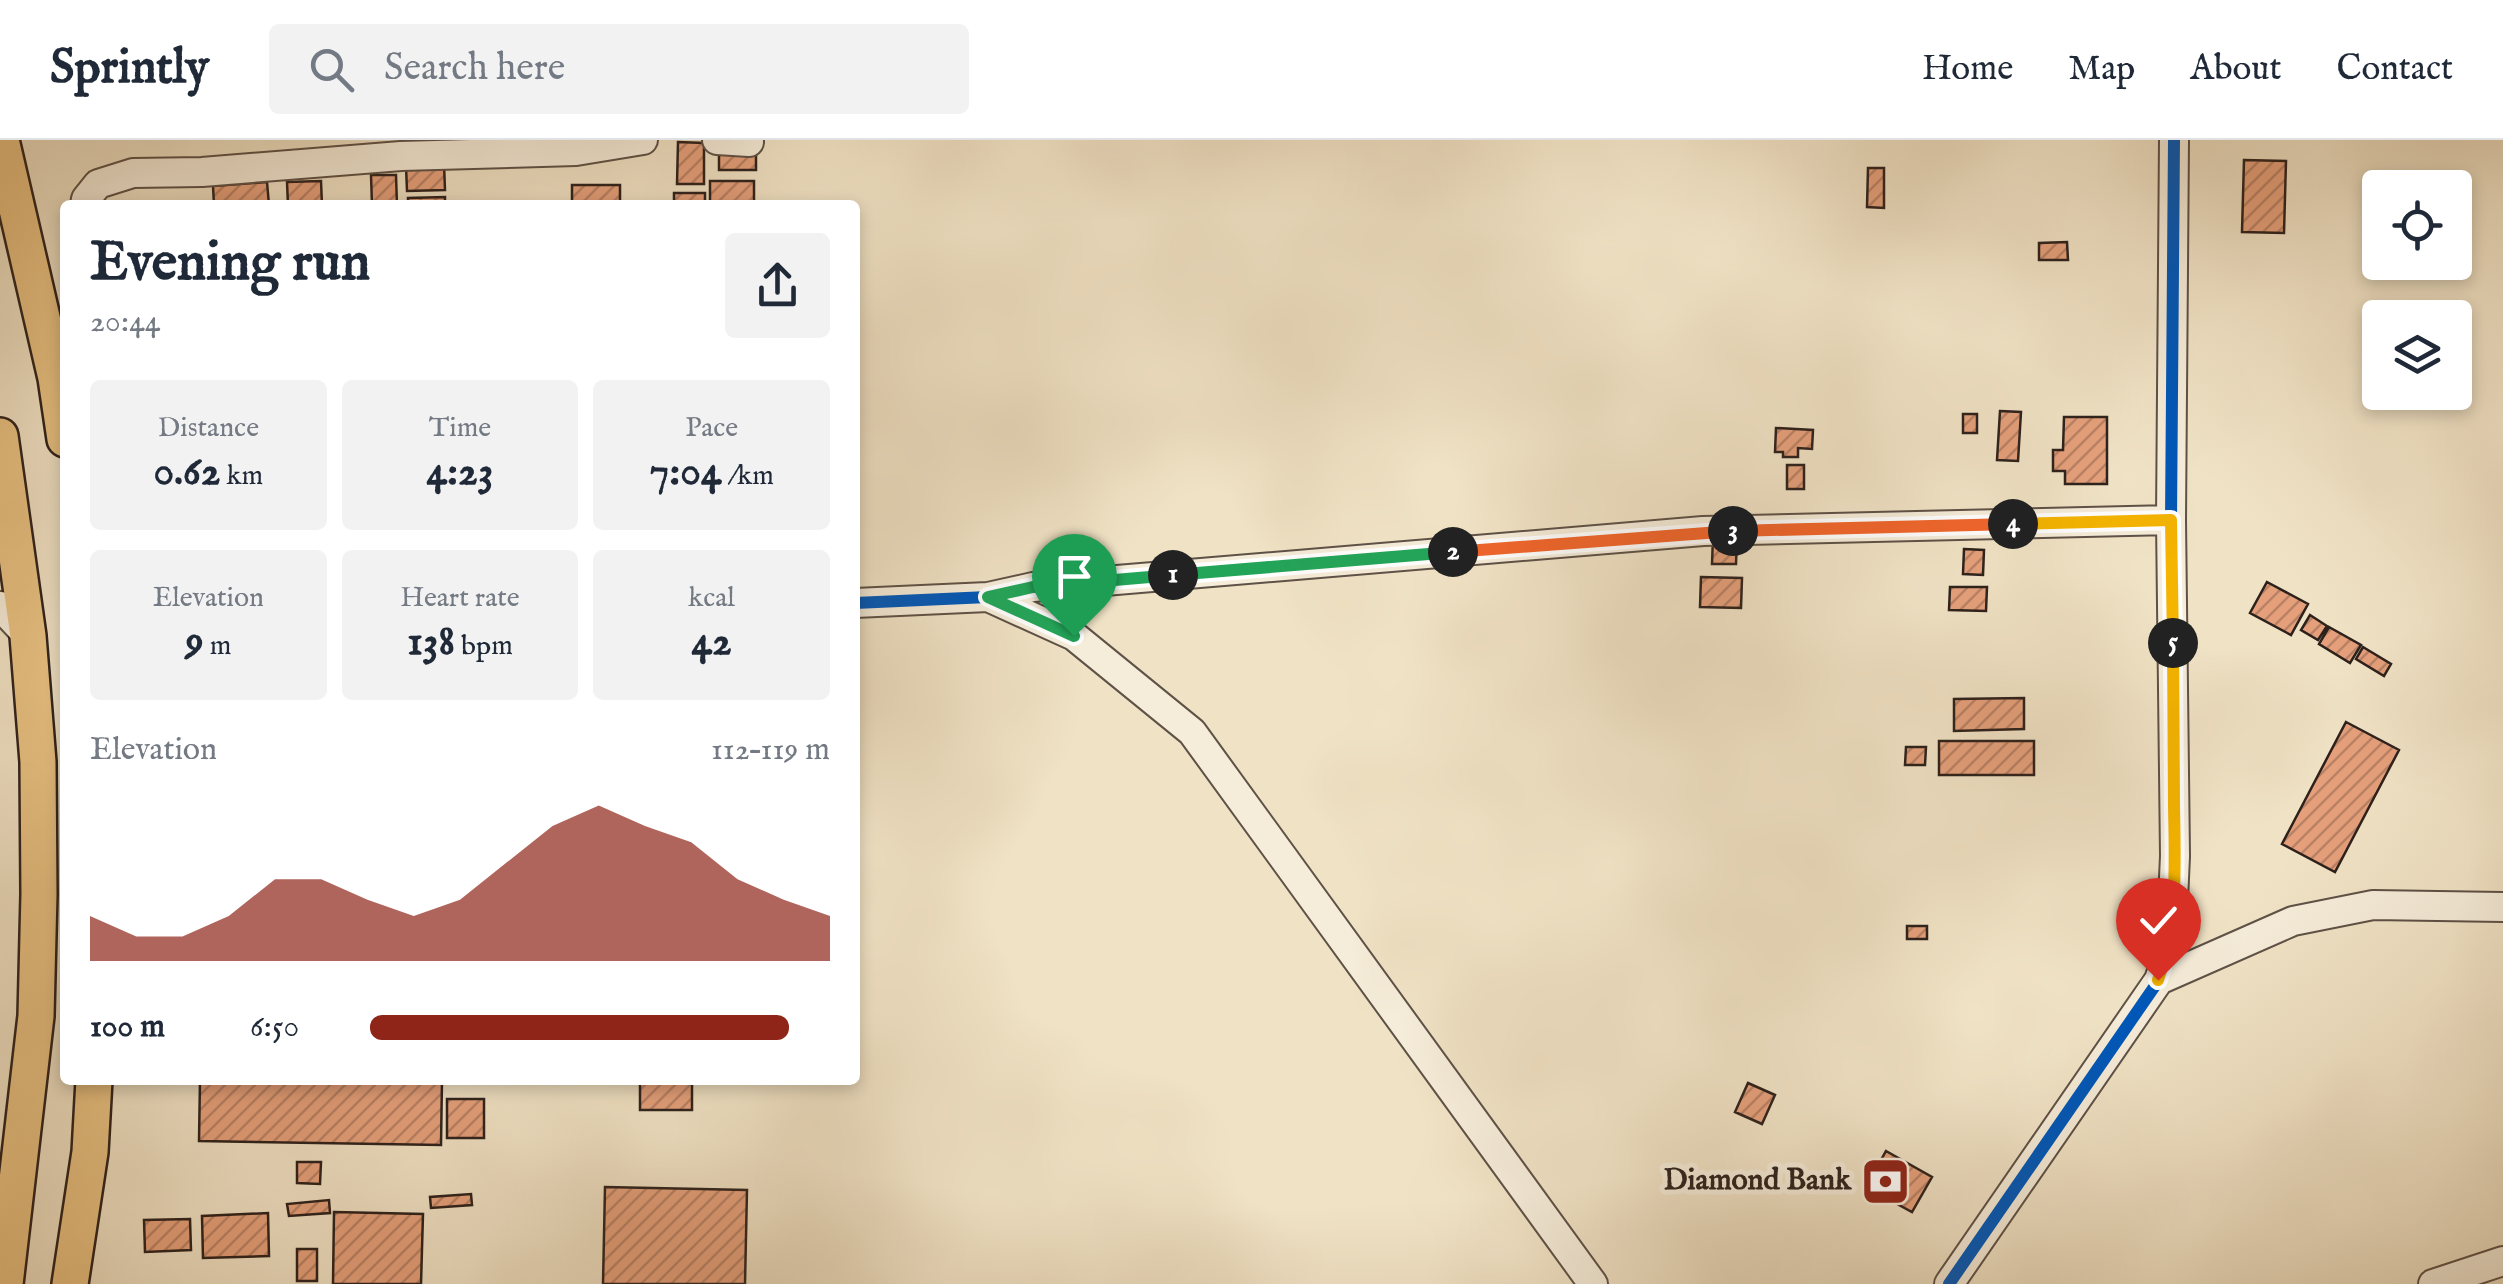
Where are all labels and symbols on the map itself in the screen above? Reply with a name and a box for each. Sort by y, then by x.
pin: 4 [1988,499,2038,549]
pin: 3 [1708,506,1758,556]
pin: 2 [1428,527,1478,577]
pin [1032,534,1117,637]
pin: 1 [1148,550,1198,600]
pin: 5 [2148,618,2198,668]
pin [2116,878,2201,981]
bank icon: Diamond Bank [1860,1155,1912,1207]
place label: Diamond Bank [1663,1162,1852,1200]

